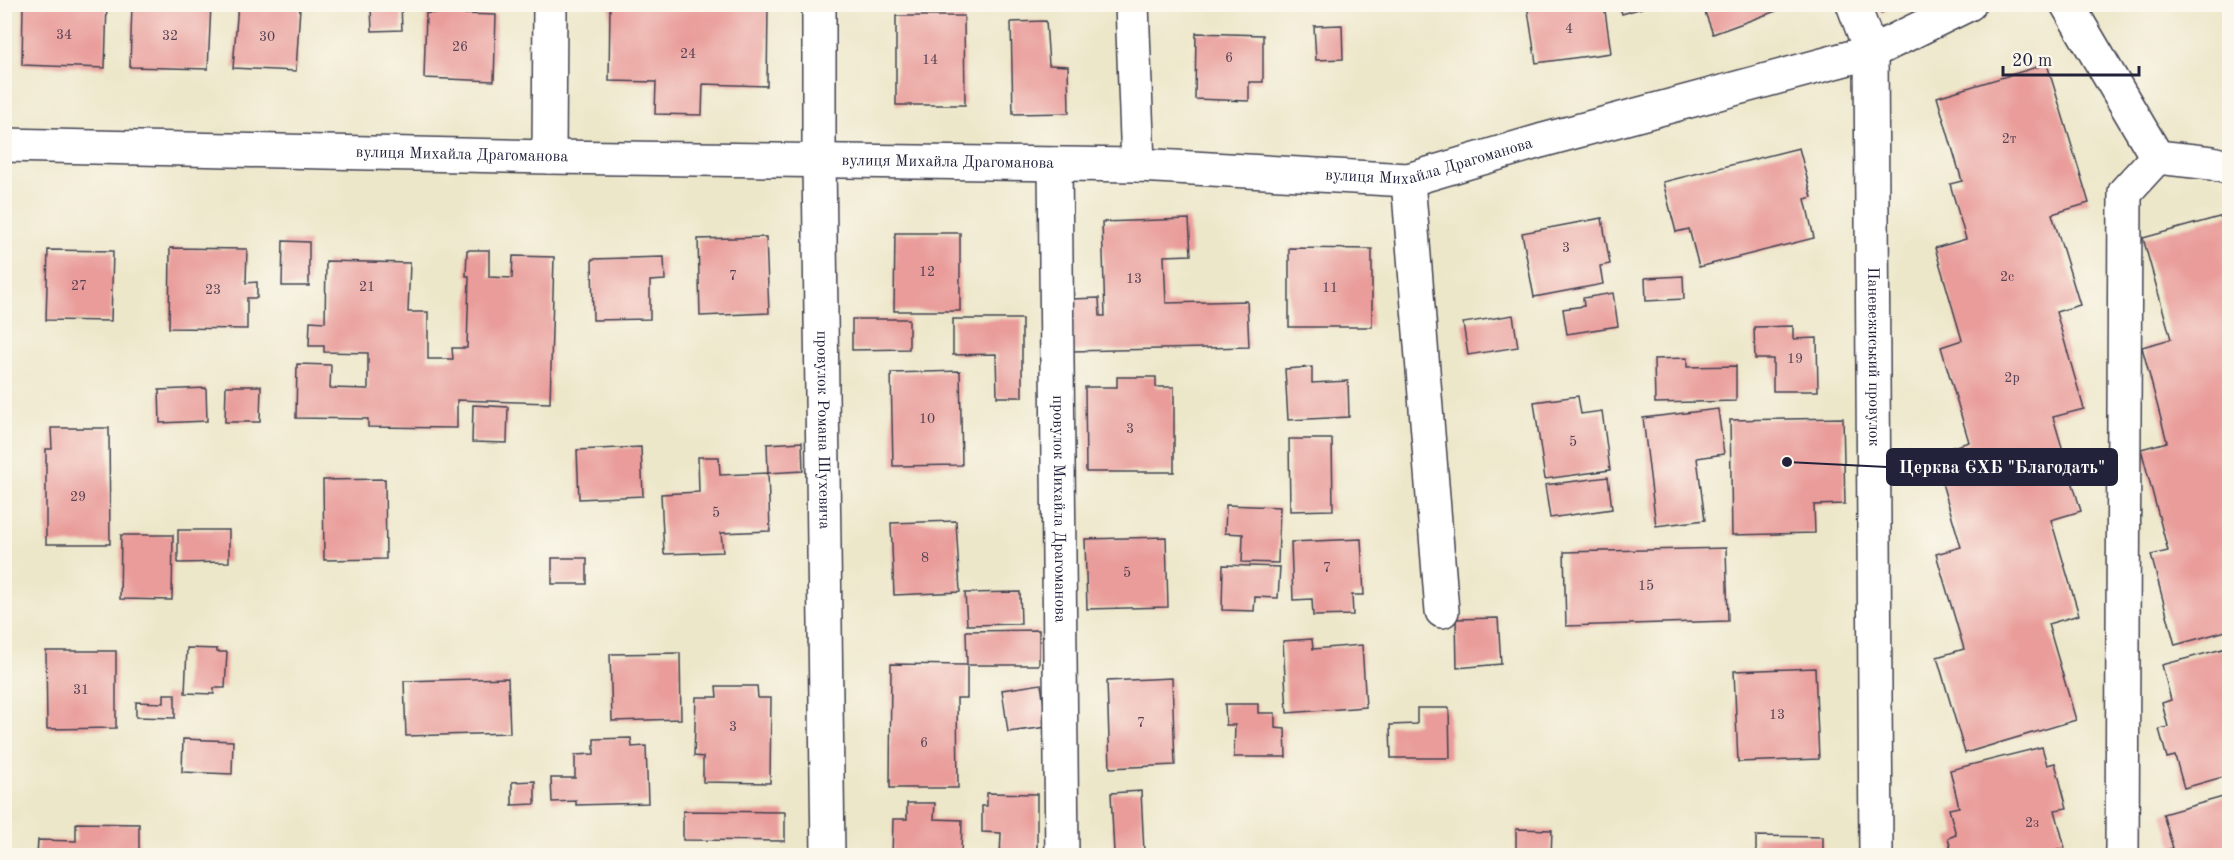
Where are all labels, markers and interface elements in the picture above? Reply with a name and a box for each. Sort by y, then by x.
house number: 4 [1565,22,1573,36]
house number: 34 [56,28,72,42]
house number: 32 [162,29,178,43]
house number: 30 [259,30,275,44]
scale bar [2003,39,2140,77]
house number: 26 [452,40,468,54]
house number: 24 [680,47,696,61]
house number: 6 [1225,51,1233,65]
text: 20 m [2012,52,2052,70]
house number: 14 [922,53,938,67]
house number: 2т [2002,132,2017,146]
street label: вулиця Михайла Драгоманова [1325,136,1535,188]
street label: вулиця Михайла Драгоманова [355,145,568,165]
street label: вулиця Михайла Драгоманова [841,153,1054,172]
house number: 3 [1562,241,1570,255]
house number: 12 [919,265,935,279]
street label: Паневежиський провулок [1864,267,1881,447]
house number: 7 [729,269,737,283]
house number: 2с [2000,270,2014,284]
house number: 13 [1126,272,1142,286]
house number: 27 [71,279,87,293]
house number: 21 [359,280,375,294]
house number: 11 [1322,281,1338,295]
house number: 23 [205,283,221,297]
street label: провулок Романа Шухевича [813,331,832,530]
house number: 19 [1787,352,1803,366]
house number: 2р [2004,371,2020,385]
street label: провулок Михайла Драгоманова [1049,395,1068,623]
house number: 10 [919,412,935,426]
house number: 3 [1126,422,1134,436]
house number: 5 [1569,435,1577,449]
callout: Церква ЄХБ "Благодать" [1887,449,2117,485]
text: Церква ЄХБ "Благодать" [1899,459,2105,477]
house number: 29 [70,490,86,504]
house number: 5 [712,506,720,520]
house number: 8 [921,551,929,565]
house number: 7 [1323,561,1331,575]
house number: 5 [1123,566,1131,580]
house number: 15 [1638,579,1654,593]
house number: 31 [73,683,89,697]
house number: 13 [1769,708,1785,722]
house number: 7 [1137,716,1145,730]
house number: 3 [729,720,737,734]
house number: 6 [920,736,928,750]
house number: 2з [2025,816,2039,830]

